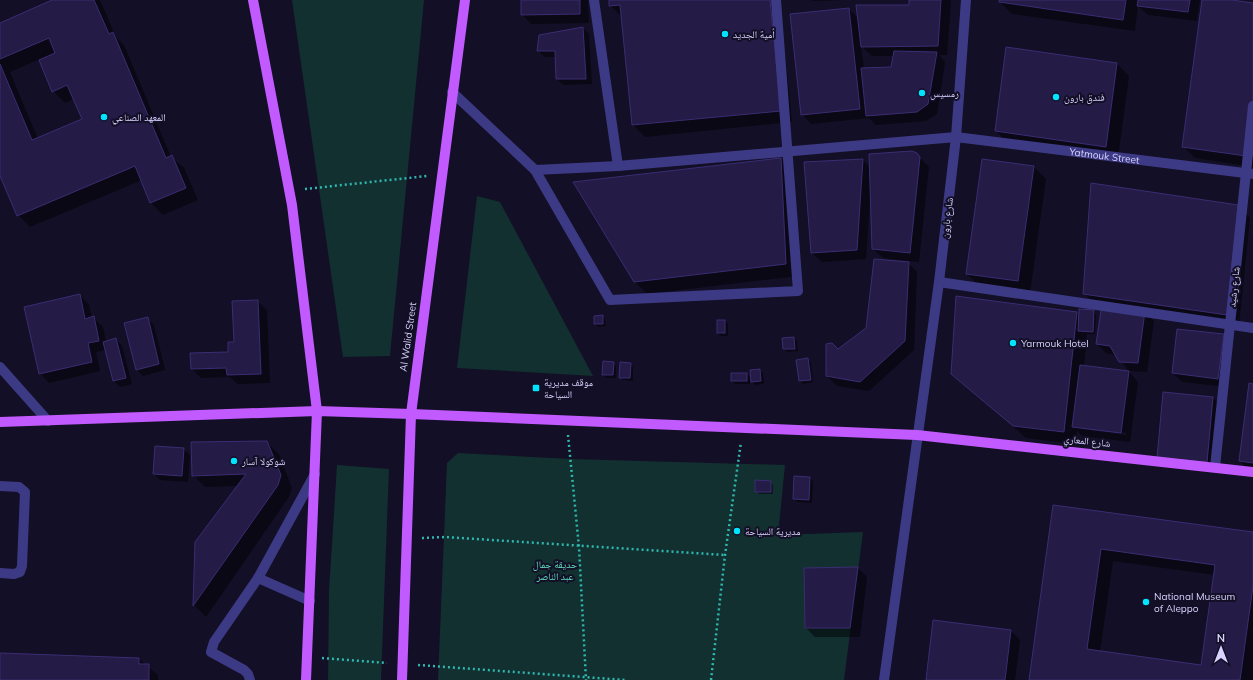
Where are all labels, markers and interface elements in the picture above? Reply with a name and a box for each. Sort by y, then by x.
place label: أمية الجديد [733,28,775,41]
marker: أمية الجديد [720,29,730,39]
place label: رمسيس [930,87,959,100]
marker: رمسيس [917,88,927,98]
place label: فندق بارون [1064,91,1105,104]
marker: فندق بارون [1051,92,1061,102]
place label: المعهد الصناعي [112,111,166,125]
marker: المعهد الصناعي [99,112,109,122]
street label: Yatmouk Street [1068,145,1141,166]
street label: شارع بارون [938,196,956,239]
street label: شارع رشيد [1225,266,1243,308]
street label: Al Walid Street [397,301,419,373]
place label: Yarmouk Hotel [1020,337,1089,350]
marker: Yarmouk Hotel [1008,338,1018,348]
place label: موقف مديرية السياحة [544,376,593,401]
marker: موقف مديرية السياحة [531,383,541,393]
street label: شارع المعاري [1063,432,1111,451]
place label: شوكولا آسار [241,455,286,468]
marker: شوكولا آسار [229,456,239,466]
place label: مديرية السياحة [745,525,801,538]
marker: مديرية السياحة [732,526,742,536]
park label: حديقة جمال عبد الناصر [533,558,578,583]
place label: National Museum of Aleppo [1154,590,1235,615]
marker: National Museum of Aleppo [1141,597,1151,607]
north arrow [1201,628,1241,668]
text: N [1217,631,1225,645]

